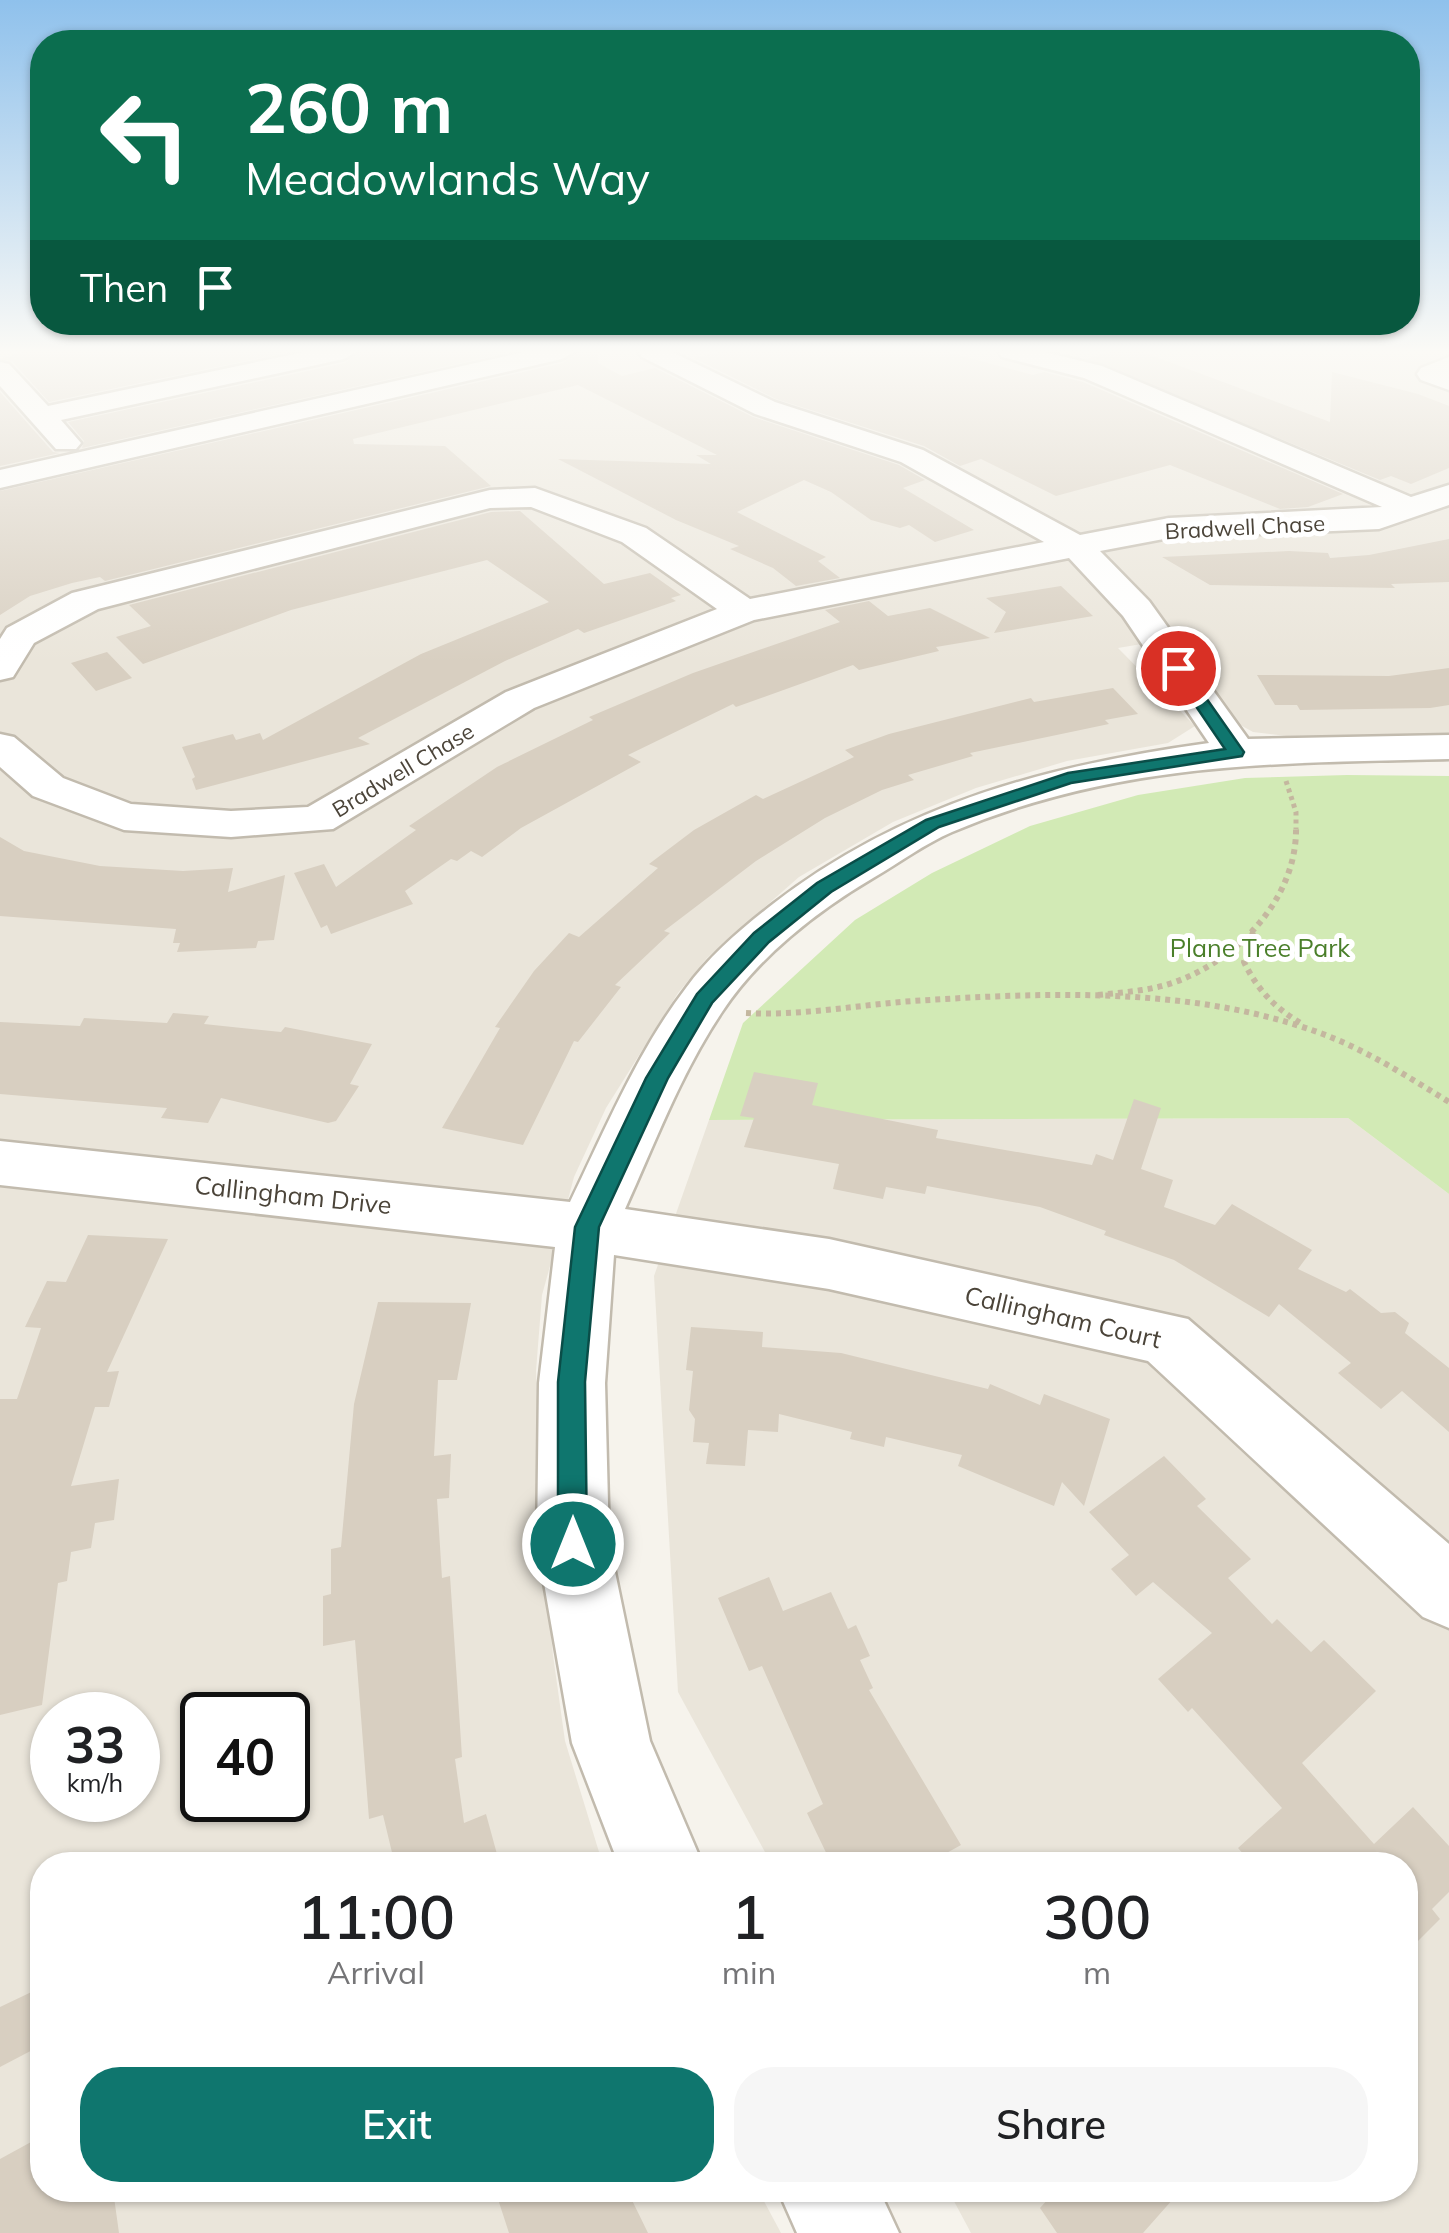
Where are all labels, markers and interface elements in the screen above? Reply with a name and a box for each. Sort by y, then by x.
text: 260 m [245,63,453,151]
icon: left [80,70,210,200]
text: Meadowlands Way [245,150,650,206]
icon: arrive [188,260,243,315]
text: Then [80,264,168,312]
street label: Bradwell Chase [1164,509,1326,545]
pin [1136,626,1221,711]
icon: arrive [1151,641,1206,696]
street label: Bradwell Chase [327,717,479,823]
park label: Plane Tree Park [1170,932,1351,963]
street label: Callingham Drive [193,1169,393,1220]
street label: Callingham Court [962,1279,1165,1354]
position arrow [521,1492,625,1596]
speed limit sign: 40 [180,1692,310,1822]
text: 33 [65,1713,125,1776]
text: km/h [67,1767,123,1798]
text: 11:00 [297,1879,455,1954]
text: 1 [731,1879,767,1954]
text: 300 [1043,1879,1151,1954]
text: Arrival [327,1952,425,1992]
text: min [722,1952,776,1992]
text: m [1083,1952,1111,1992]
button: Exit [80,2067,714,2182]
button: Share [734,2067,1368,2182]

